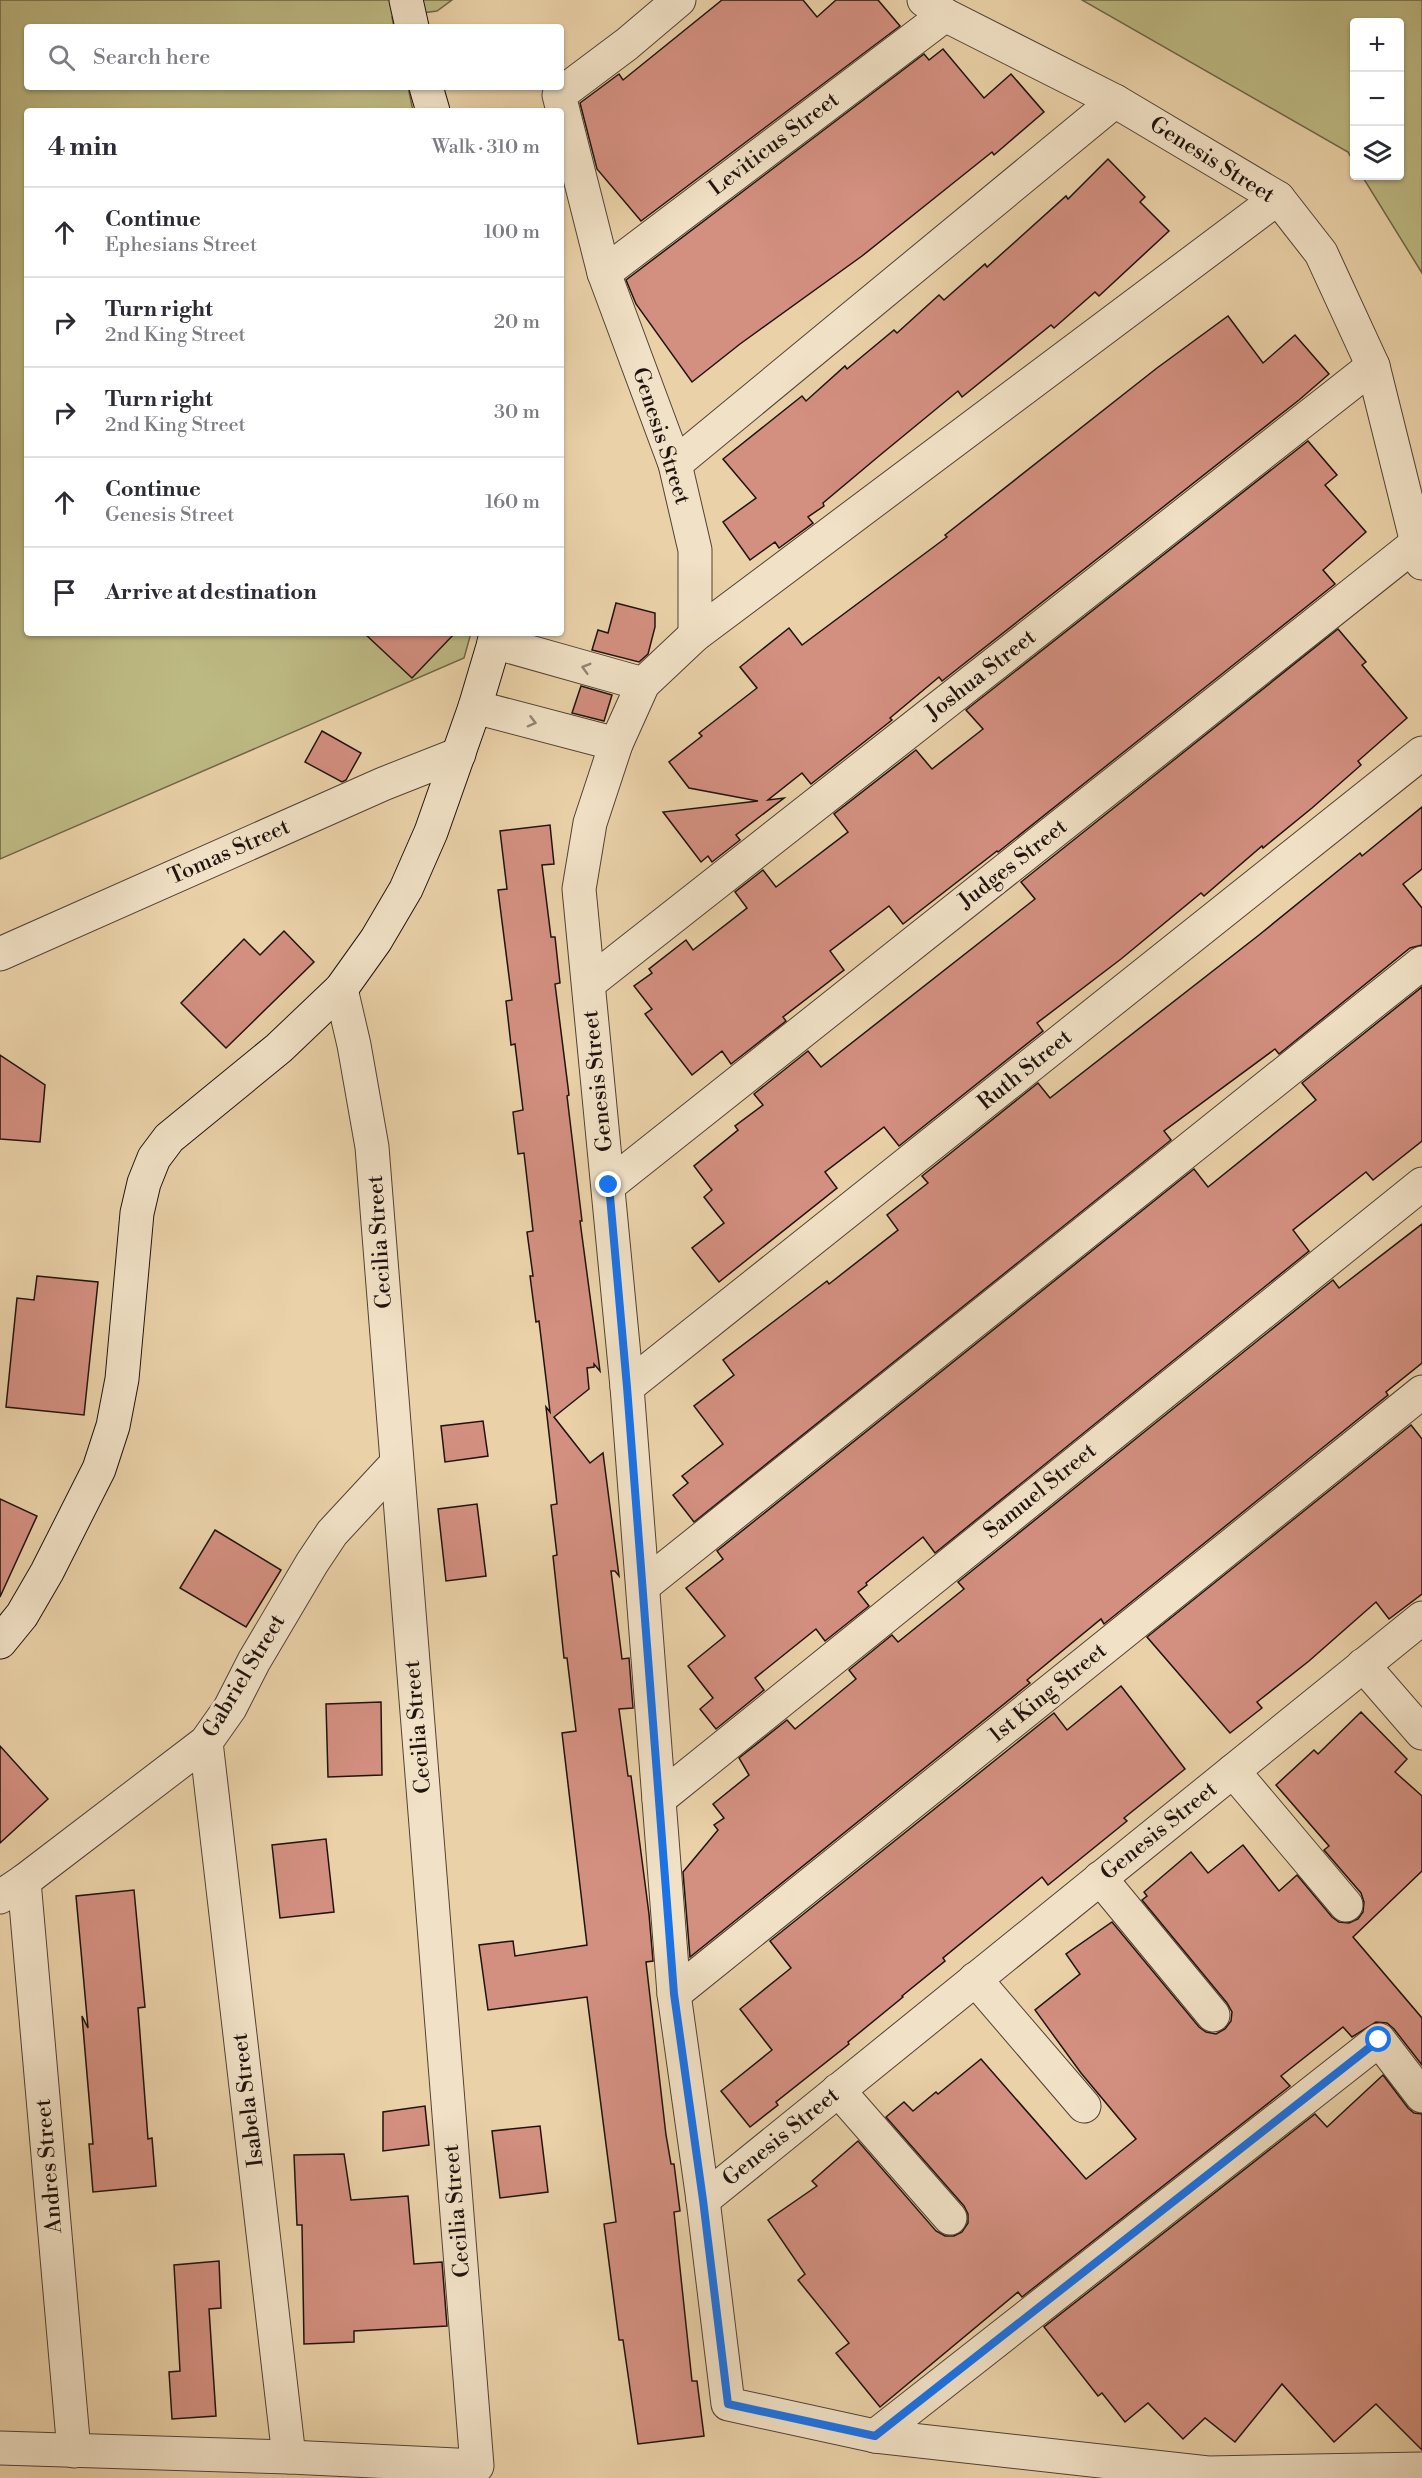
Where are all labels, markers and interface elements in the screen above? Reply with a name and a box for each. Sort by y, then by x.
map controls [1350,18,1404,180]
button: + [1350,18,1404,72]
search box [24,24,564,90]
icon: search [45,41,78,74]
text: Search here [93,44,210,71]
button: − [1350,72,1404,126]
street label: Leviticus Street [704,86,845,202]
street label: Genesis Street [1144,111,1280,209]
button: layers [1350,126,1404,180]
text: 4 min [48,131,118,163]
text: Walk · 310 m [432,135,540,160]
text: Continue [105,206,201,233]
icon: ahead [48,216,81,249]
text: 100 m [484,220,540,245]
text: Ephesians Street [105,233,257,258]
text: Turn right [105,296,213,323]
icon: right [48,306,81,339]
text: 20 m [494,310,540,335]
text: 2nd King Street [105,323,246,348]
street label: Genesis Street [626,364,696,508]
text: Turn right [105,386,213,413]
icon: right [48,396,81,429]
text: 30 m [494,400,540,425]
text: 2nd King Street [105,413,246,438]
text: Continue [105,476,201,503]
icon: ahead [48,486,81,519]
text: 160 m [485,490,540,515]
text: Genesis Street [105,503,234,528]
icon: arrive [48,576,81,609]
text: Arrive at destination [105,579,317,606]
street label: Joshua Street [920,623,1042,727]
one-way arrow [582,663,592,675]
one-way arrow [526,715,537,727]
street label: Tomas Street [164,813,294,891]
street label: Judges Street [952,813,1073,915]
street label: Genesis Street [577,1009,619,1153]
street label: Ruth Street [973,1024,1078,1116]
route end [595,1171,621,1197]
street label: Cecilia Street [362,1174,398,1310]
street label: Samuel Street [978,1437,1102,1545]
street label: Gabriel Street [197,1609,291,1743]
street label: 1st King Street [984,1637,1112,1749]
street label: Cecilia Street [399,1659,437,1795]
street label: Genesis Street [1095,1776,1223,1886]
route start [1365,2026,1391,2052]
street label: Isabela Street [226,2031,270,2168]
street label: Genesis Street [717,2082,845,2192]
street label: Andres Street [30,2097,68,2235]
street label: Cecilia Street [438,2143,476,2279]

